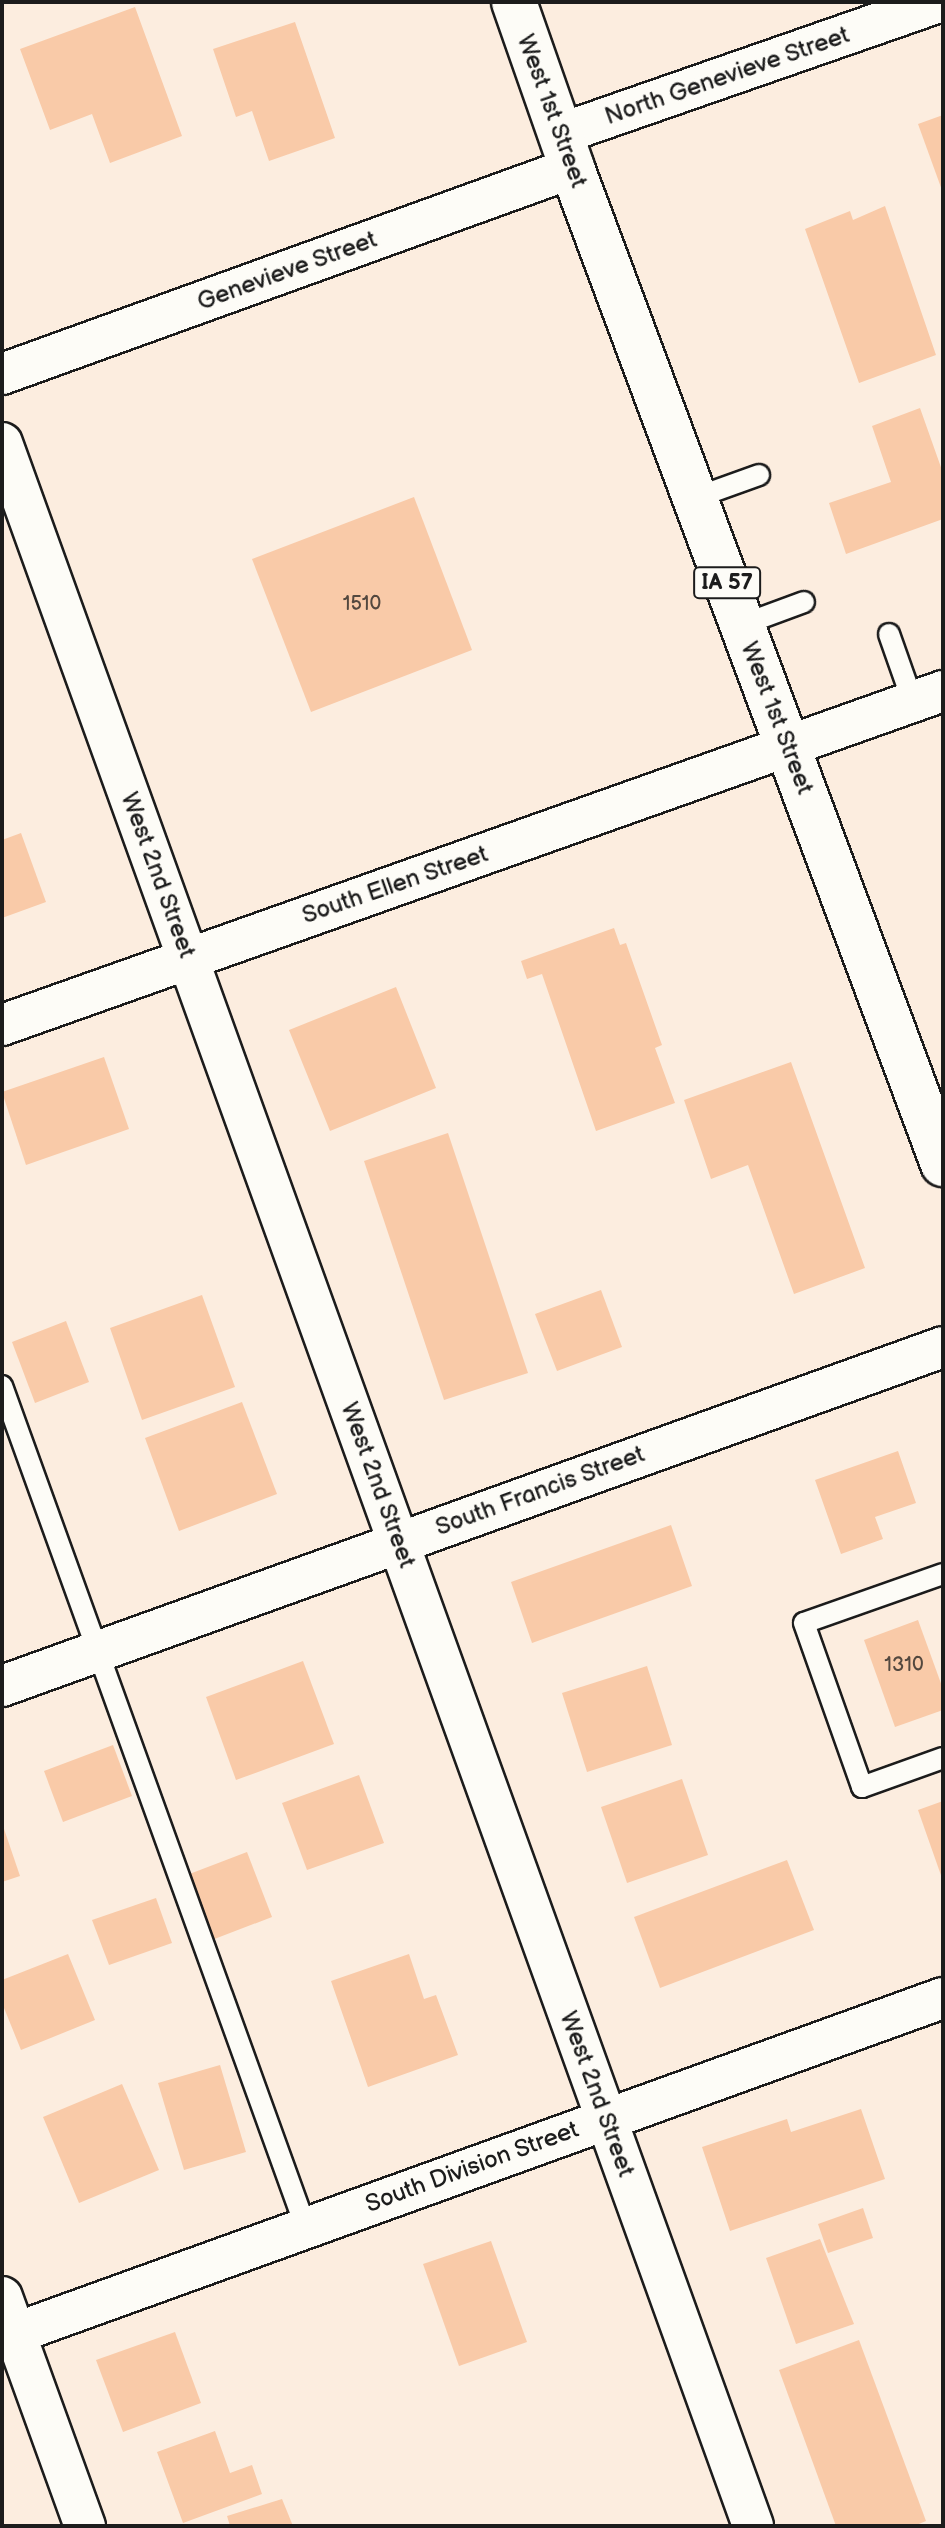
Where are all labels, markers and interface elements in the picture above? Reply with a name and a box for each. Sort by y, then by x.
street label: North Genevieve Street [601,21,853,131]
street label: West 1st Street [511,30,593,192]
street label: Genevieve Street [193,225,381,317]
road number: IA 57 [693,565,761,601]
house number: 1510 [343,592,381,616]
street label: West 1st Street [735,637,819,799]
street label: West 2nd Street [115,788,201,962]
street label: South Ellen Street [298,840,492,930]
street label: West 2nd Street [335,1398,421,1572]
street label: South Francis Street [431,1440,649,1542]
house number: 1310 [884,1653,924,1677]
street label: West 2nd Street [554,2007,640,2181]
street label: South Division Street [361,2115,583,2219]

